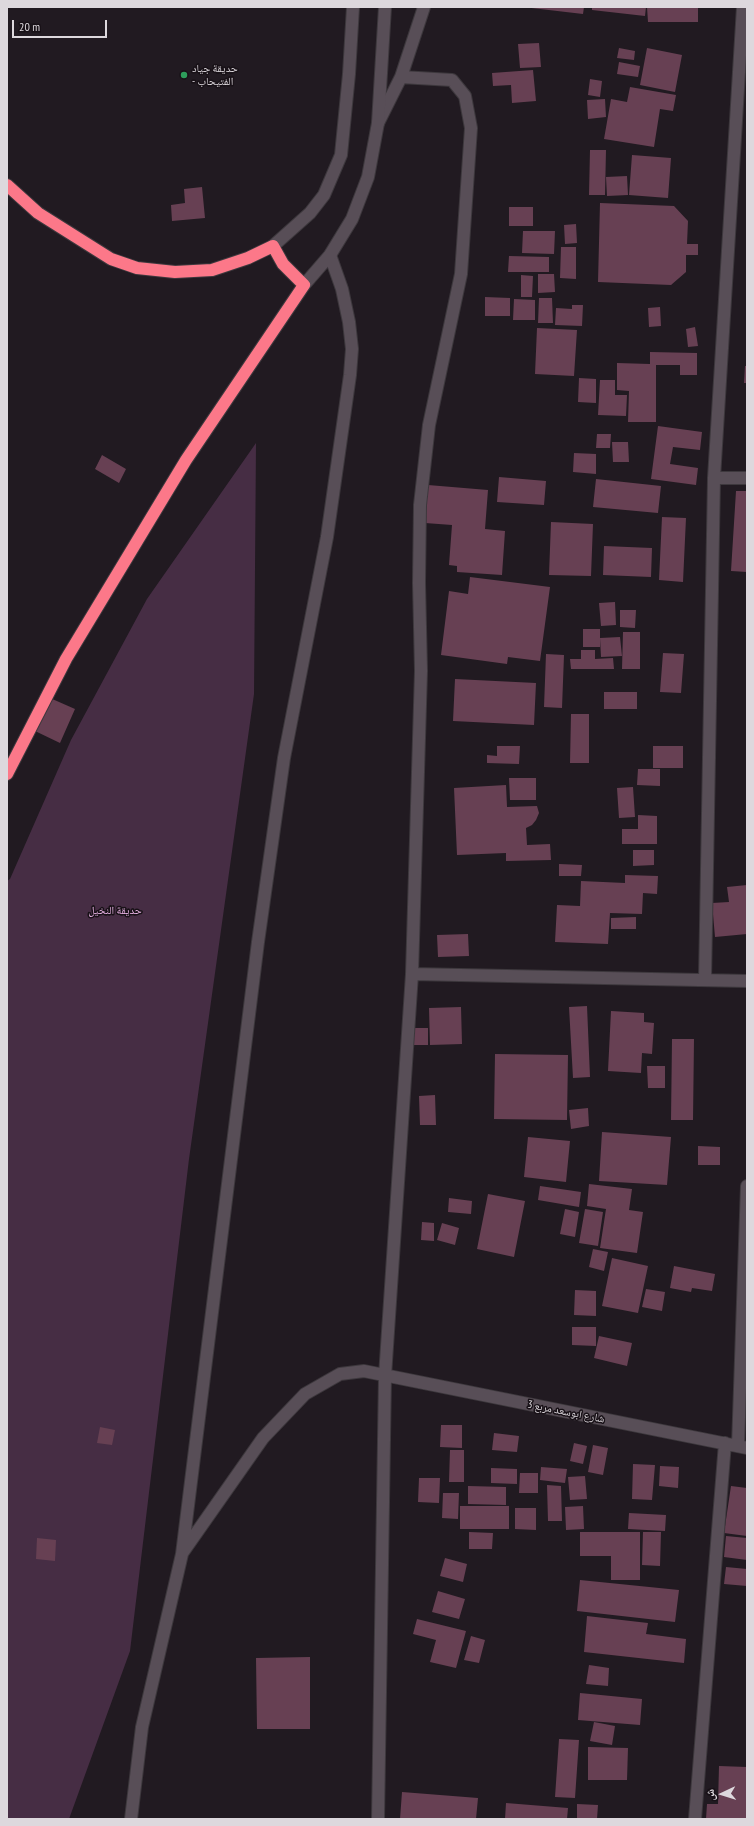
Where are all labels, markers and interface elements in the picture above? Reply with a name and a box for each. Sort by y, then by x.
scale bar [14,12,109,38]
text: 20 m [19,19,40,34]
place label: حديقة جياد - الفتيحاب [192,62,238,88]
marker: حديقة جياد - الفتيحاب [179,70,189,80]
park label: حديقة النخيل [88,904,142,918]
street label: شارع ابوسعد مربع 3 [526,1398,606,1426]
north arrow [702,1774,742,1814]
text: ش [703,1789,717,1801]

